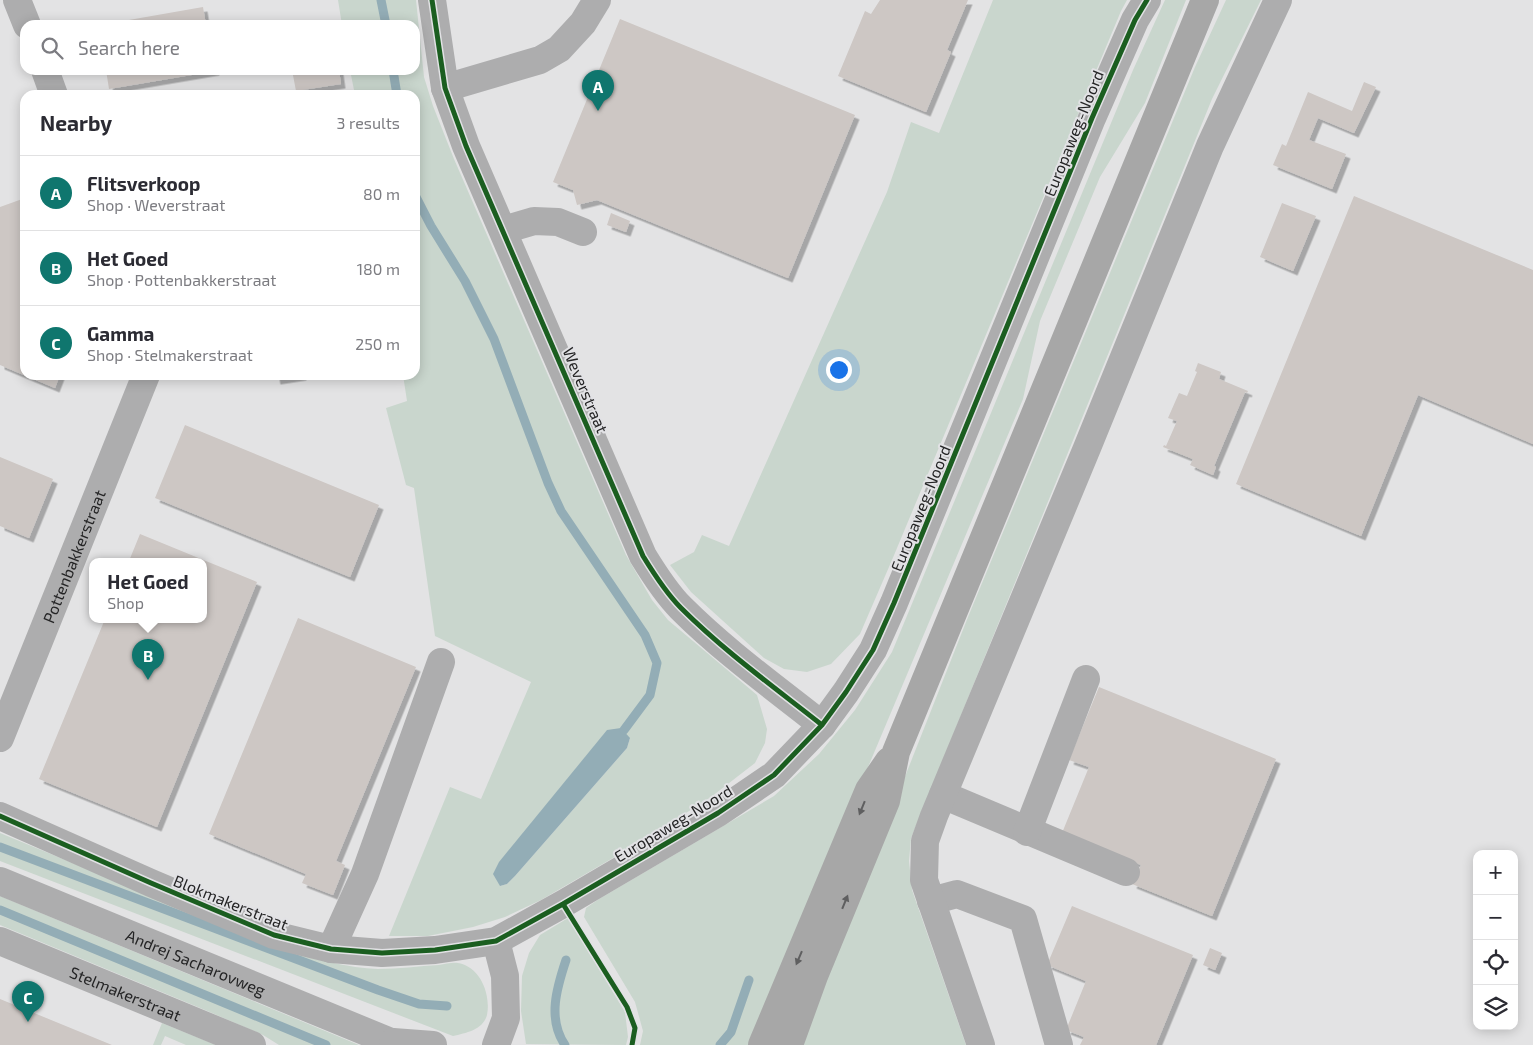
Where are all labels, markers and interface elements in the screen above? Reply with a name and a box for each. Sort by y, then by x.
search box [20,20,420,75]
icon: search [38,34,66,62]
text: Search here [78,36,180,59]
street label: Europaweg-Noord [1039,67,1107,199]
pin: A [582,70,614,111]
text: Nearby [40,110,112,135]
text: 3 results [337,113,400,132]
text: Flitsverkoop [87,172,200,195]
text: A [51,184,61,203]
text: 80 m [363,184,400,203]
text: Shop · Weverstraat [87,195,225,214]
text: Het Goed [87,247,168,270]
text: B [51,259,61,278]
text: 180 m [357,259,400,278]
text: Shop · Pottenbakkerstraat [87,270,276,289]
text: Gamma [87,322,154,345]
text: C [51,334,61,353]
text: 250 m [355,334,400,353]
street label: Weverstraat [559,344,613,436]
text: Shop · Stelmakerstraat [87,345,253,364]
your location [826,357,852,383]
street label: Europaweg-Noord [886,442,954,574]
street label: Pottenbakkerstraat [38,487,108,626]
popup [89,558,207,623]
text: Het Goed [107,570,189,593]
text: Shop [107,593,144,612]
pin: B [132,639,164,680]
street label: Europaweg-Noord [611,780,735,866]
one-way arrow [857,801,865,815]
map controls [1473,850,1518,1030]
button: + [1473,850,1518,895]
street label: Blokmakerstraat [171,870,291,934]
one-way arrow [841,895,849,909]
button: − [1473,895,1518,940]
street label: Andrej Sacharovweg [124,925,269,999]
button: locate [1473,940,1518,985]
one-way arrow [795,951,803,966]
street label: Stelmakerstraat [67,962,184,1024]
pin: C [12,981,44,1022]
button: layers [1473,985,1518,1030]

